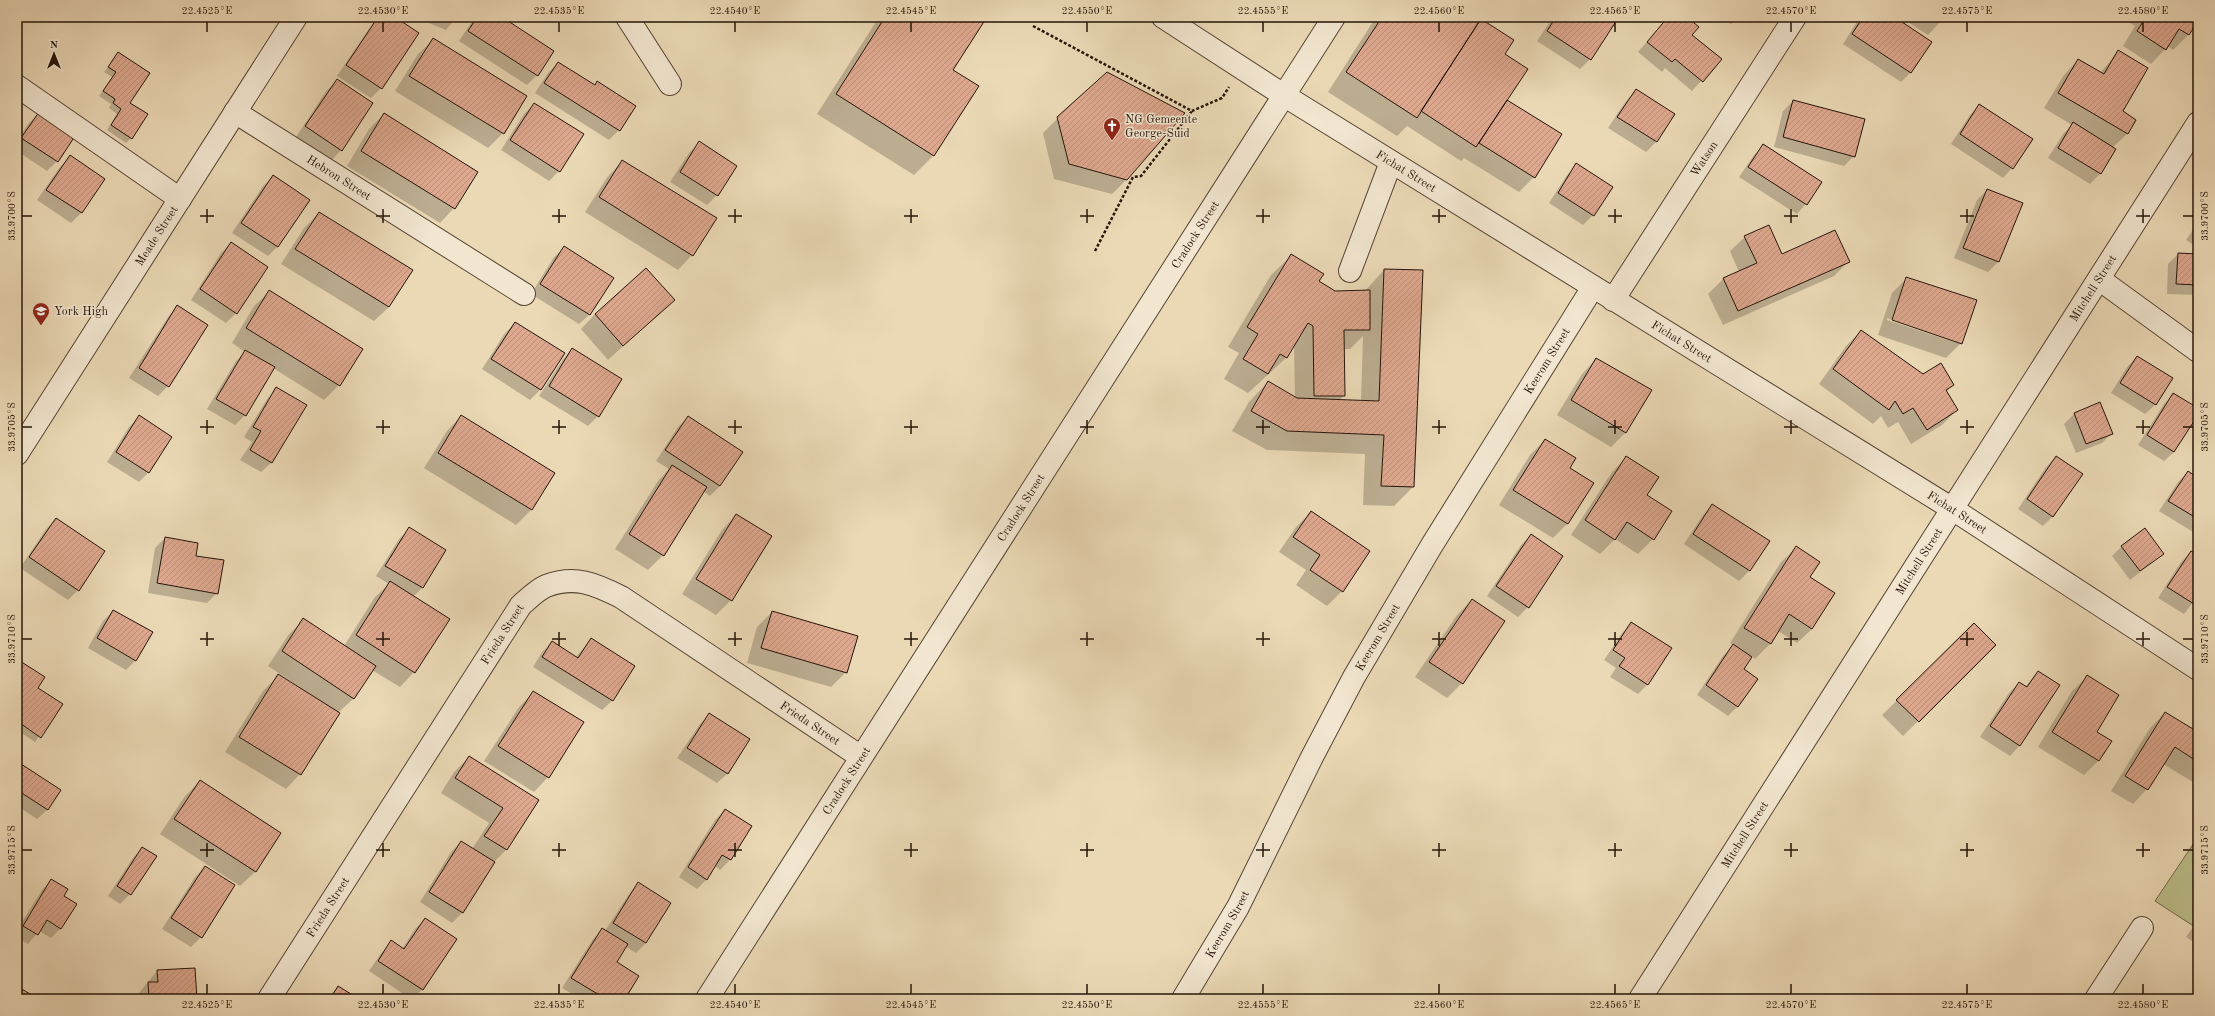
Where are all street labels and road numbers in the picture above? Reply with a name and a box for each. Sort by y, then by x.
street label: Watson [1689,139,1721,179]
street label: Fichat Street [1374,149,1438,195]
street label: Hebron Street [304,154,373,203]
street label: Cradock Street [1170,199,1222,271]
street label: Meade Street [134,204,181,268]
street label: Mitchell Street [2068,253,2119,324]
street label: Fichat Street [1649,319,1714,365]
street label: Keerom Street [1523,326,1573,397]
street label: Cradock Street [996,472,1048,544]
street label: Fichat Street [1925,490,1989,537]
street label: Mitchell Street [1894,526,1945,597]
street label: Frieda Street [479,602,527,667]
street label: Keerom Street [1354,602,1403,673]
street label: Frieda Street [777,700,842,748]
street label: Cradock Street [821,745,873,817]
street label: Mitchell Street [1720,800,1771,871]
street label: Frieda Street [305,875,352,940]
street label: Keerom Street [1204,889,1252,960]

